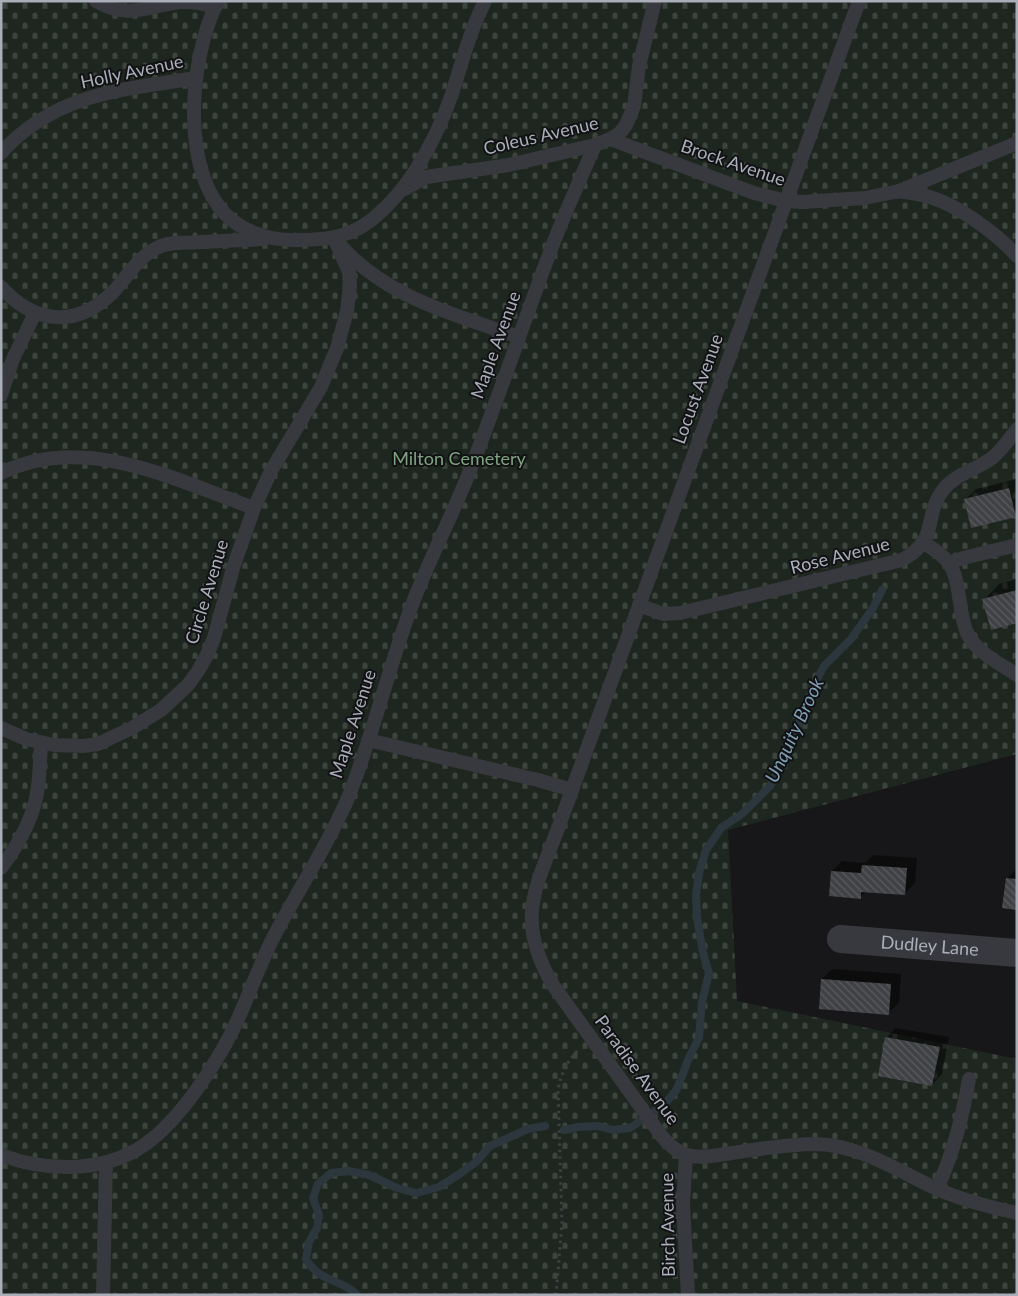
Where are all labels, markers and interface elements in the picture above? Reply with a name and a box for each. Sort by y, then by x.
street label: Holly Avenue [78,49,185,93]
street label: Coleus Avenue [481,111,600,159]
street label: Brock Avenue [678,134,789,190]
street label: Maple Avenue [465,288,525,401]
street label: Locust Avenue [667,331,727,447]
park label: Milton Cemetery [392,447,527,469]
street label: Rose Avenue [788,532,892,578]
street label: Circle Avenue [180,537,232,647]
street label: Maple Avenue [324,667,380,781]
water label: Unquity Brook [759,673,828,786]
street label: Dudley Lane [880,930,980,960]
street label: Paradise Avenue [591,1010,685,1129]
street label: Birch Avenue [655,1173,679,1277]

